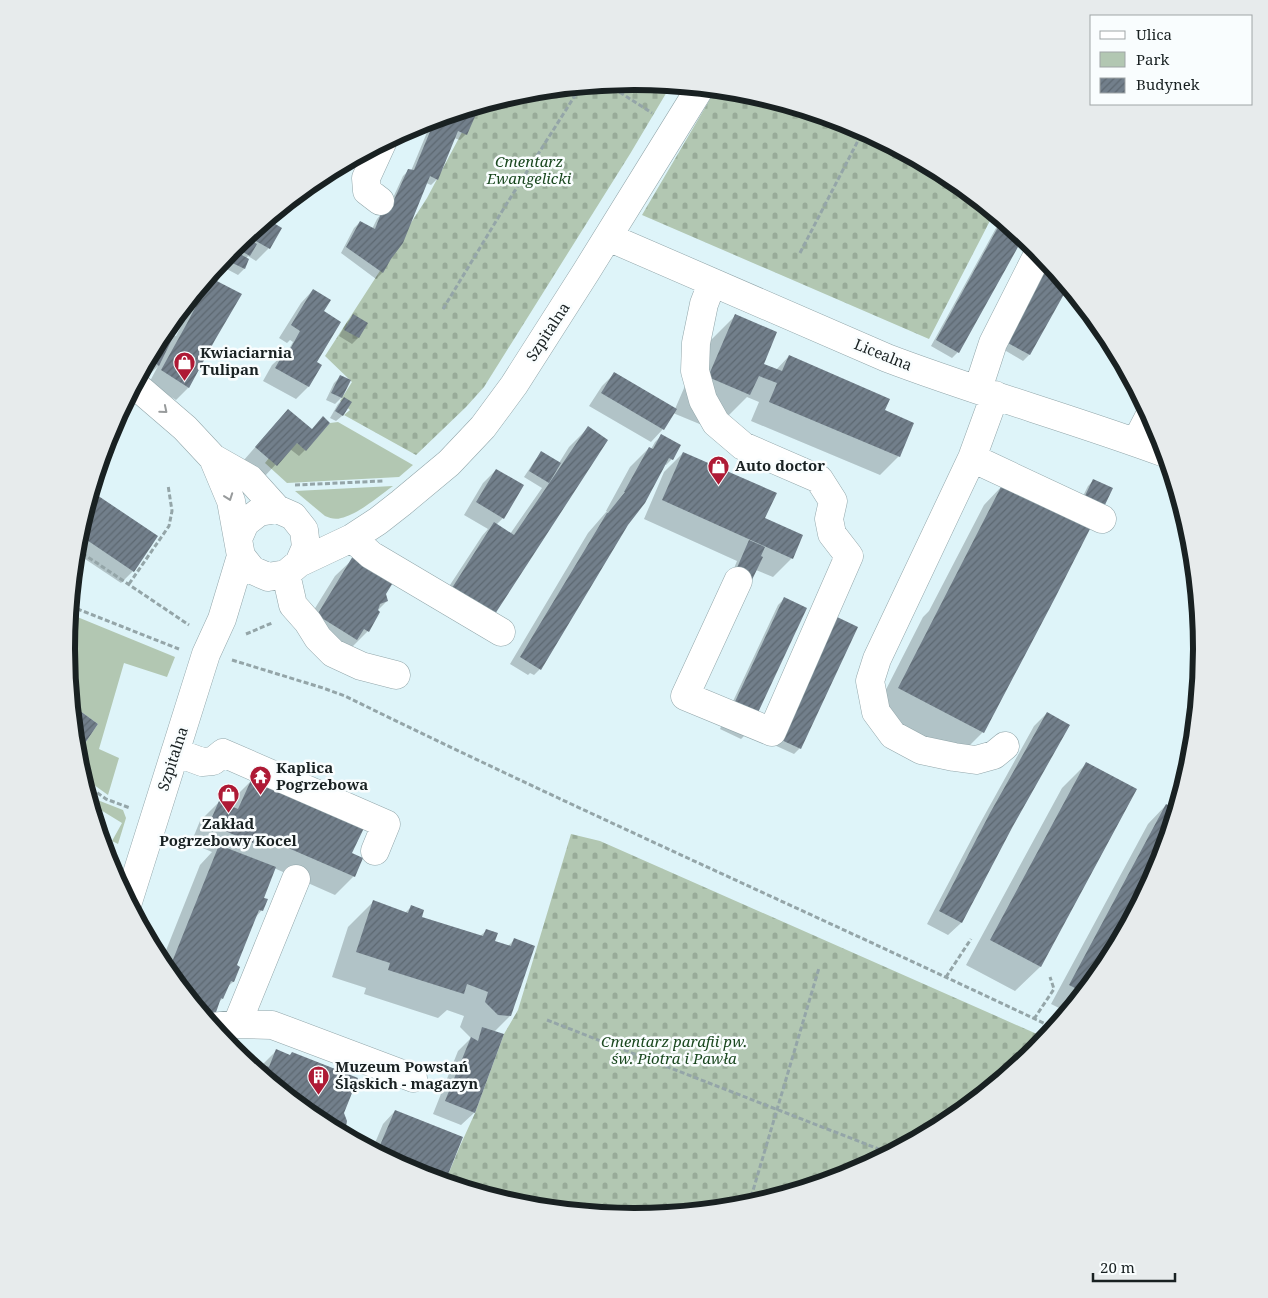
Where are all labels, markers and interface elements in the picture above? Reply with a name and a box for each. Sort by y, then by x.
legend [1090,15,1253,105]
text: Ulica [1136,24,1172,44]
text: Park [1136,49,1170,69]
text: Budynek [1136,74,1200,94]
park label: Cmentarz Ewangelicki [486,151,572,188]
street label: Szpitalna [521,298,574,365]
street label: Licealna [851,333,915,375]
place label: Kwiaciarnia Tulipan [200,342,292,379]
shop icon: Kwiaciarnia Tulipan [172,350,196,381]
one-way arrow [159,404,168,413]
shop icon: Auto doctor [707,454,731,485]
place label: Auto doctor [735,455,825,475]
one-way arrow [223,492,233,501]
street label: Szpitalna [152,724,192,793]
place label: Kaplica Pogrzebowa [276,757,368,794]
temple icon: Kaplica Pogrzebowa [248,765,272,796]
shop icon: Zakład Pogrzebowy Kocel [216,783,240,814]
place label: Zakład Pogrzebowy Kocel [159,813,298,850]
park label: Cmentarz parafii pw. św. Piotra i Pawła [601,1031,747,1068]
place label: Muzeum Powstań Śląskich - magazyn [335,1056,478,1093]
building icon: Muzeum Powstań Śląskich - magazyn [307,1064,331,1095]
scale bar [1093,1250,1176,1282]
text: 20 m [1100,1257,1135,1277]

